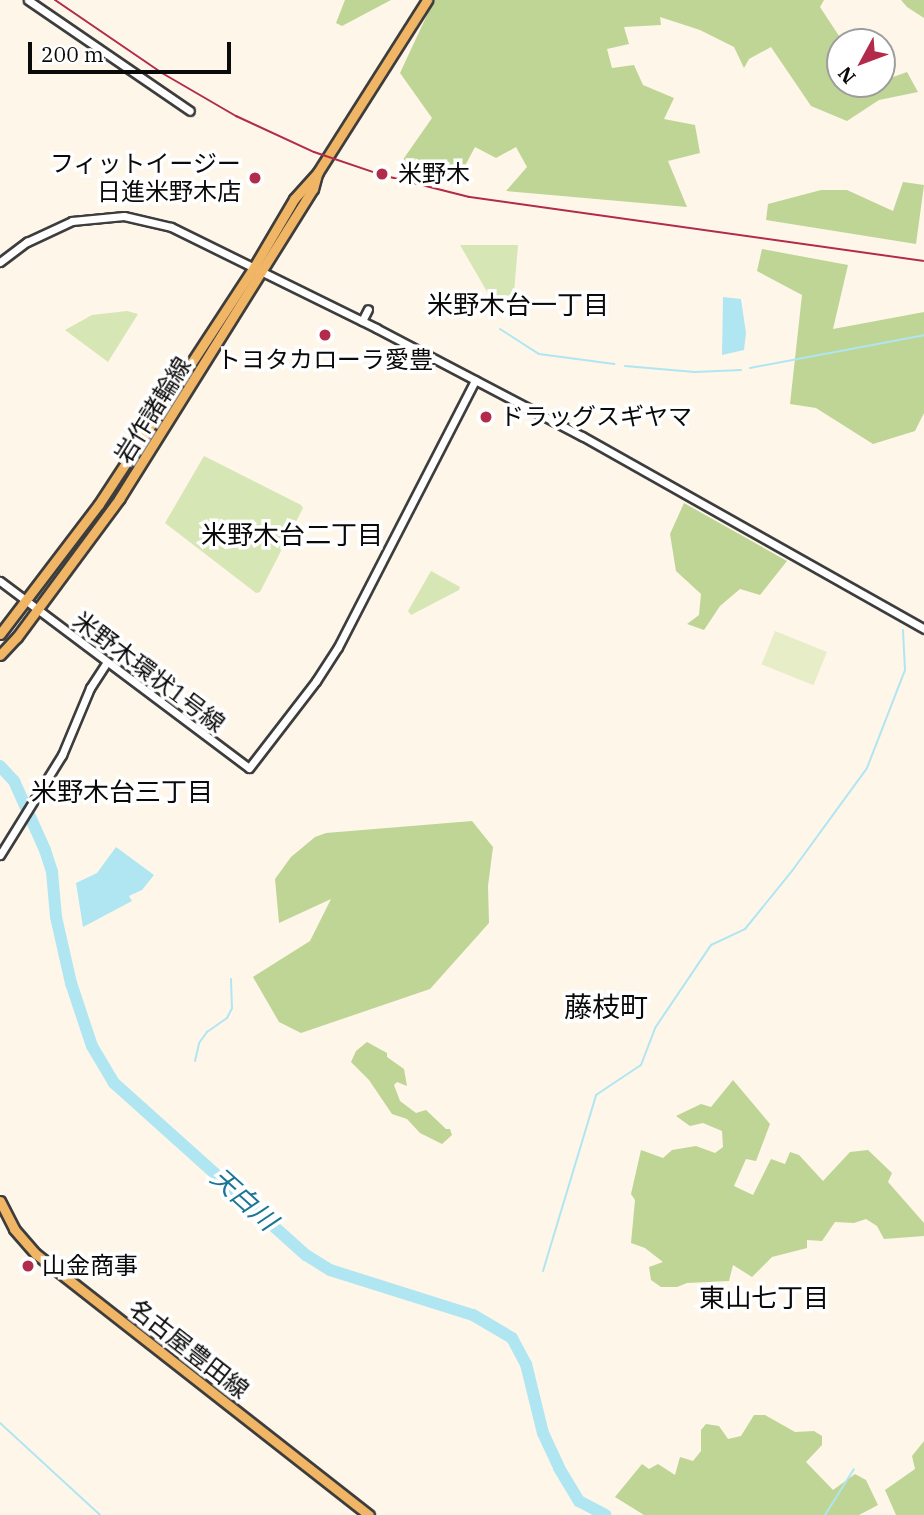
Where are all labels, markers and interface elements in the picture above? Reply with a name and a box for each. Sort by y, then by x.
scale bar [32,28,234,72]
north arrow [826,28,896,98]
text: 200 m [41,40,104,68]
text: N [833,62,861,89]
place label: フィットイージー 日進米野木店 [49,150,241,206]
place label: 米野木 [398,160,470,188]
marker: 米野木 [372,164,392,184]
marker: フィットイージー 日進米野木店 [247,170,263,186]
district label: 米野木台一丁目 [427,289,609,321]
marker: トヨタカローラ愛豊 [317,327,333,343]
place label: トヨタカローラ愛豊 [217,346,433,374]
street label: 岩作諸輪線 [109,351,197,469]
place label: ドラッグスギヤマ [500,403,692,431]
marker: ドラッグスギヤマ [478,409,494,425]
district label: 米野木台二丁目 [201,519,383,551]
street label: 米野木環状1号線 [67,606,231,738]
district label: 米野木台三丁目 [31,776,213,808]
district label: 藤枝町 [564,990,648,1024]
water label: 天白川 [205,1161,283,1237]
place label: 山金商事 [42,1252,138,1280]
marker: 山金商事 [20,1258,36,1274]
district label: 東山七丁目 [699,1282,829,1314]
street label: 名古屋豊田線 [123,1293,255,1405]

